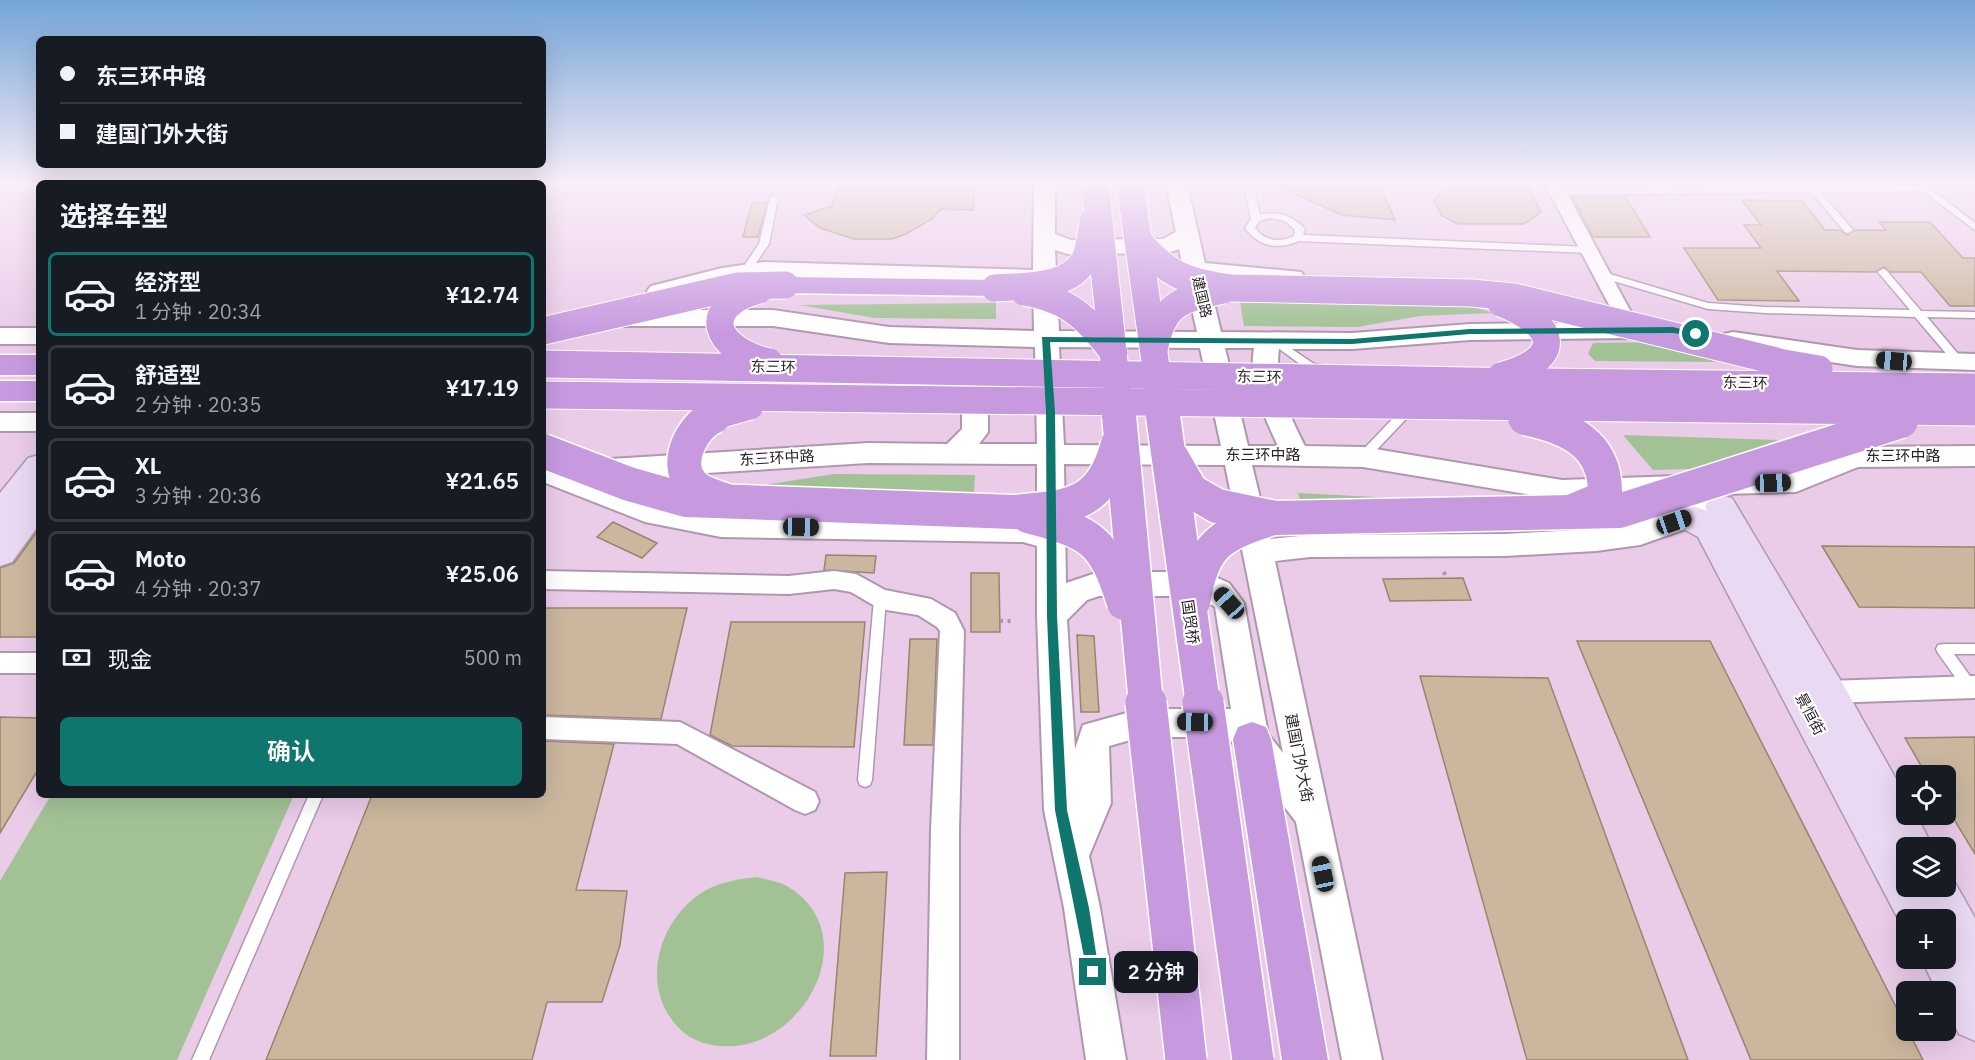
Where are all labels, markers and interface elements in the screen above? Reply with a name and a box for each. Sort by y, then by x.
text: 东三环中路 [96,61,206,90]
text: 建国门外大街 [96,119,228,148]
text: 选择车型 [60,198,168,233]
icon: car [63,267,117,321]
text: 经济型 [135,267,201,296]
street label: 建国路 [1189,275,1215,319]
text: ¥12.74 [446,280,519,309]
text: 1 分钟 · 20:34 [135,298,262,325]
route start [1682,320,1709,347]
car [1875,350,1913,372]
street label: 东三环 [750,357,796,376]
icon: car [63,360,117,414]
text: 舒适型 [135,360,201,389]
street label: 东三环 [1236,367,1282,386]
text: ¥17.19 [446,373,519,402]
street label: 东三环 [1722,373,1768,392]
text: 2 分钟 · 20:35 [135,391,262,418]
street label: 东三环中路 [1225,445,1301,464]
street label: 东三环中路 [739,446,815,469]
street label: 东三环中路 [1865,446,1941,465]
text: XL [135,451,161,480]
icon: car [63,453,117,507]
text: ¥21.65 [446,466,519,495]
car [1755,473,1791,493]
text: 3 分钟 · 20:36 [135,482,262,509]
car [1654,508,1694,536]
car [783,518,819,536]
text: Moto [135,544,186,573]
icon: car [63,546,117,600]
text: ¥25.06 [446,559,519,588]
text: 4 分钟 · 20:37 [135,575,262,602]
car [1210,584,1248,622]
street label: 国贸桥 [1178,598,1203,646]
icon: cash [60,641,93,674]
text: 现金 [108,644,152,673]
text: 500 m [464,644,522,671]
street label: 景恒街 [1791,689,1829,738]
street label: 建国门外大街 [1282,712,1317,804]
car [1177,713,1213,731]
button: 确认 [60,717,522,786]
map controls [1896,765,1956,1041]
button: locate [1896,765,1956,825]
button: layers [1896,837,1956,897]
car [1310,855,1336,893]
button: + [1896,909,1956,969]
callout: 2 分钟 [1114,951,1198,993]
route end [1079,958,1106,985]
text: 2 分钟 [1128,958,1184,985]
button: − [1896,981,1956,1041]

